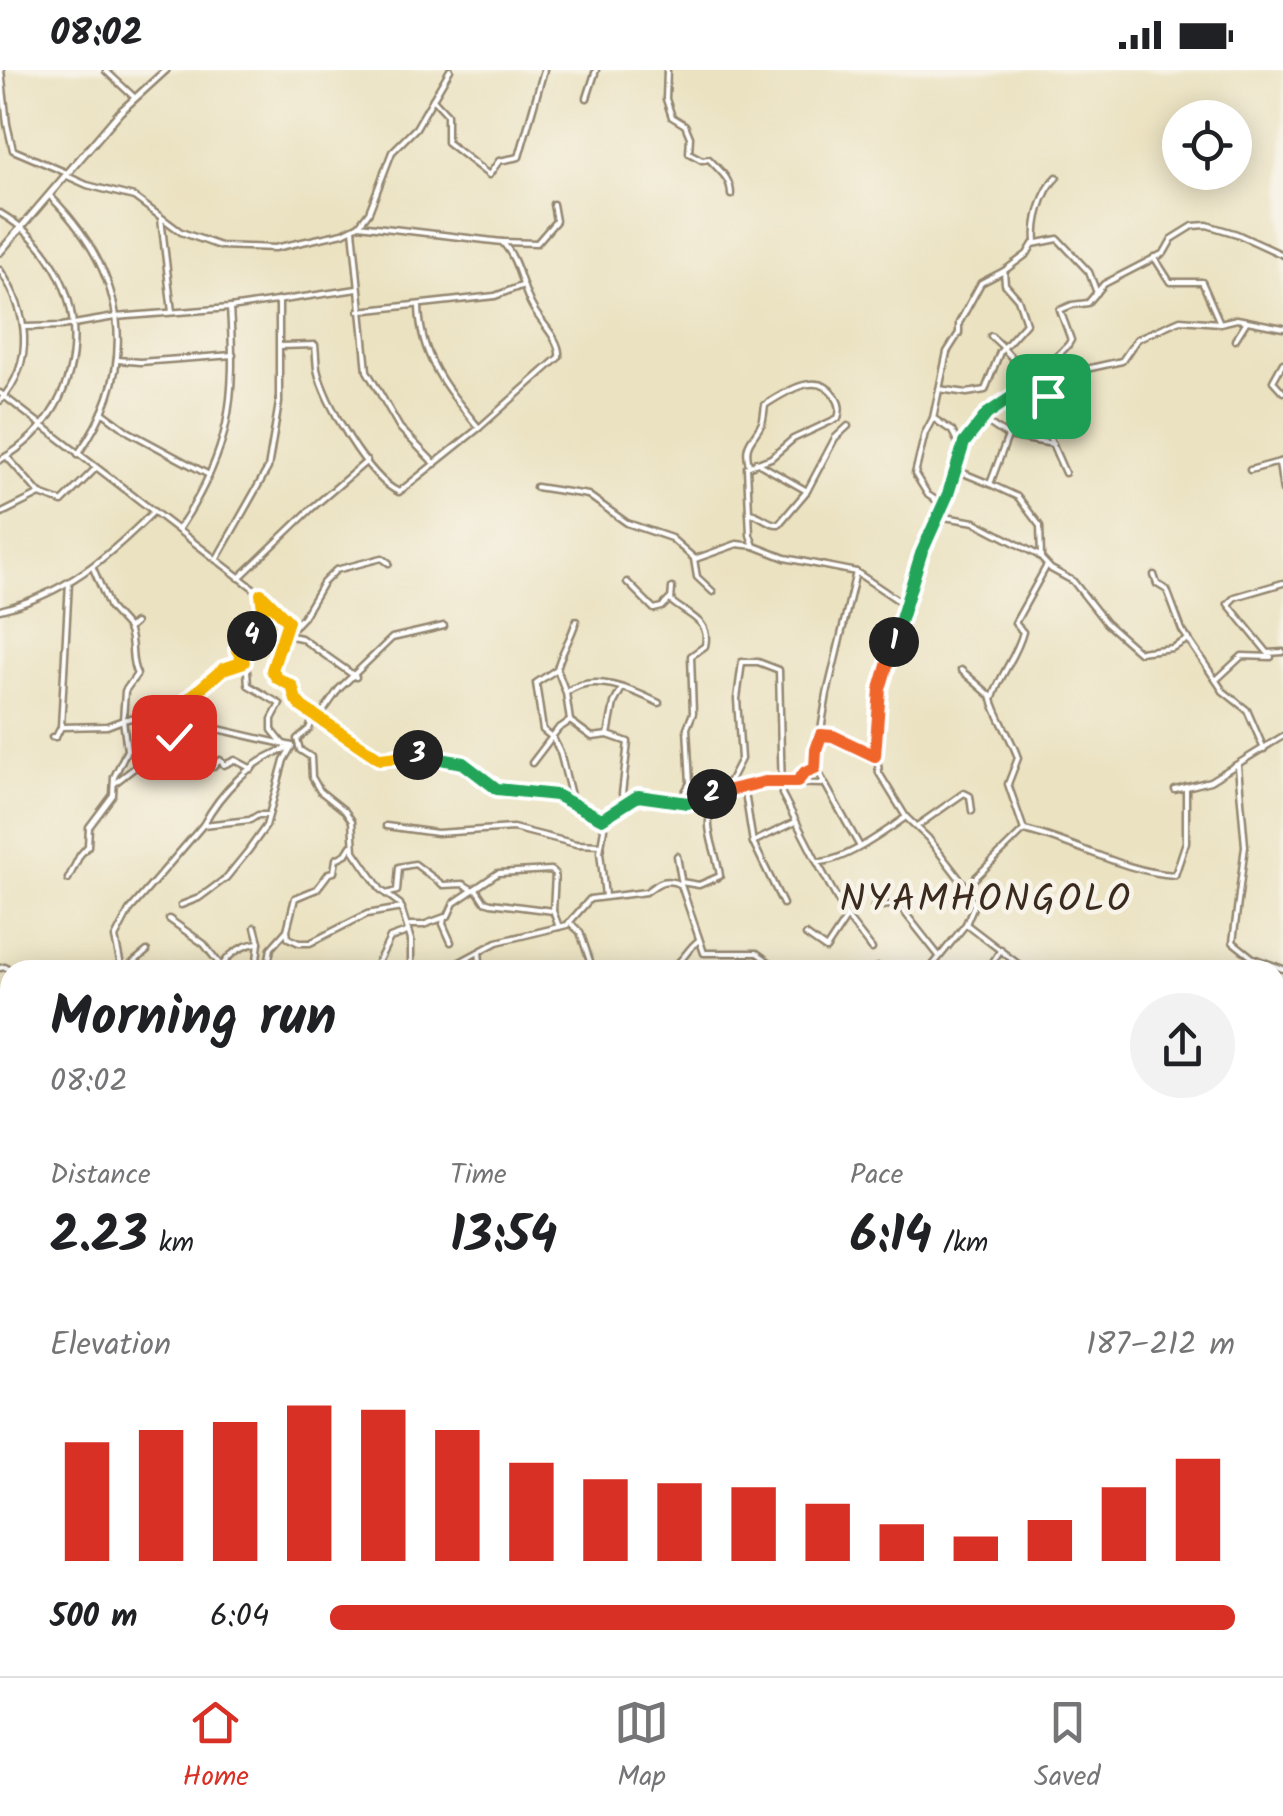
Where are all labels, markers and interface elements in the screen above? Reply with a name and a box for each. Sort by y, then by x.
text: 08:02 [50,5,143,65]
map controls [1162,100,1252,190]
button: locate [1162,100,1252,190]
pin [1006,354,1091,439]
icon: arrive [1021,369,1076,424]
pin: 4 [227,611,277,661]
text: 4 [244,613,260,658]
pin: 1 [869,617,919,667]
text: 1 [890,619,898,664]
pin [132,695,217,780]
icon: check [147,710,202,765]
pin: 3 [393,730,443,780]
text: 3 [410,732,426,777]
pin: 2 [687,769,737,819]
text: 2 [704,771,720,816]
district label: NYAMHONGOLO [839,871,1133,931]
text: Morning run [50,976,337,1063]
button: share [1130,993,1235,1098]
text: 08:02 [50,1057,128,1108]
text: Distance [50,1153,151,1198]
text: Time [450,1153,507,1198]
text: Pace [850,1153,903,1198]
text: 2.23 [50,1198,148,1278]
text: 13:54 [450,1198,557,1278]
text: 6:14 [850,1198,932,1278]
text: km [148,1221,194,1266]
text: /km [932,1221,988,1266]
text: Elevation [50,1320,171,1371]
text: 187–212 m [1086,1320,1235,1371]
text: 500 m [50,1592,138,1643]
text: 6:04 [210,1592,269,1643]
tab: Home [183,1695,249,1800]
tab: Map [614,1695,669,1800]
tab: Saved [1034,1695,1100,1800]

